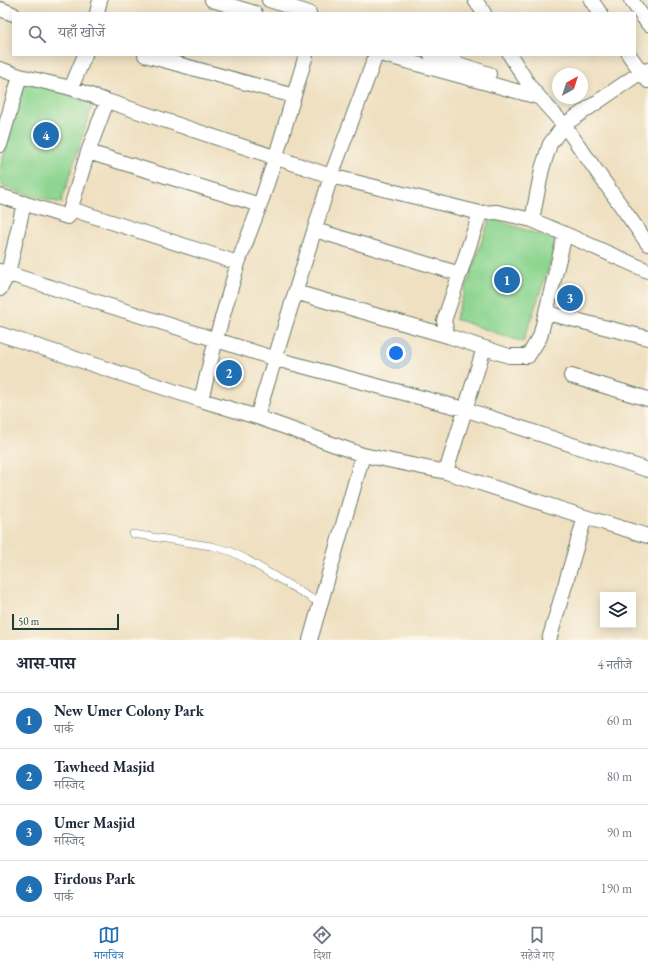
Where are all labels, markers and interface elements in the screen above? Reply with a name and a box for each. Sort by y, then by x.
search box [12,12,636,56]
text: यहाँ खोजें [58,22,105,41]
icon: search [26,23,48,45]
north arrow [552,68,588,104]
pin: 4 [33,120,59,150]
pin: 1 [494,265,520,295]
pin: 3 [557,283,583,313]
your location [386,343,406,363]
pin: 2 [216,358,242,388]
map controls [600,592,636,628]
button: layers [600,592,636,628]
scale bar [12,612,119,631]
text: 50 m [18,614,39,628]
text: आस-पास [16,652,75,674]
text: 4 नतीजे [598,656,632,673]
text: New Umer Colony Park [54,701,204,720]
text: 1 [26,712,32,729]
text: 60 m [607,712,632,729]
text: पार्क [54,720,73,737]
text: Tawheed Masjid [54,757,155,776]
text: 2 [26,768,32,785]
text: 80 m [607,768,632,785]
text: मस्जिद [54,776,84,793]
text: Umer Masjid [54,813,135,832]
text: 3 [26,824,32,841]
text: 90 m [607,824,632,841]
text: मस्जिद [54,832,84,849]
text: Firdous Park [54,869,135,888]
text: 4 [26,880,32,897]
text: 190 m [601,880,632,897]
text: पार्क [54,888,73,905]
tab: मानचित्र [94,924,124,966]
tab: दिशा [311,924,333,966]
tab: सहेजे गए [521,924,554,966]

